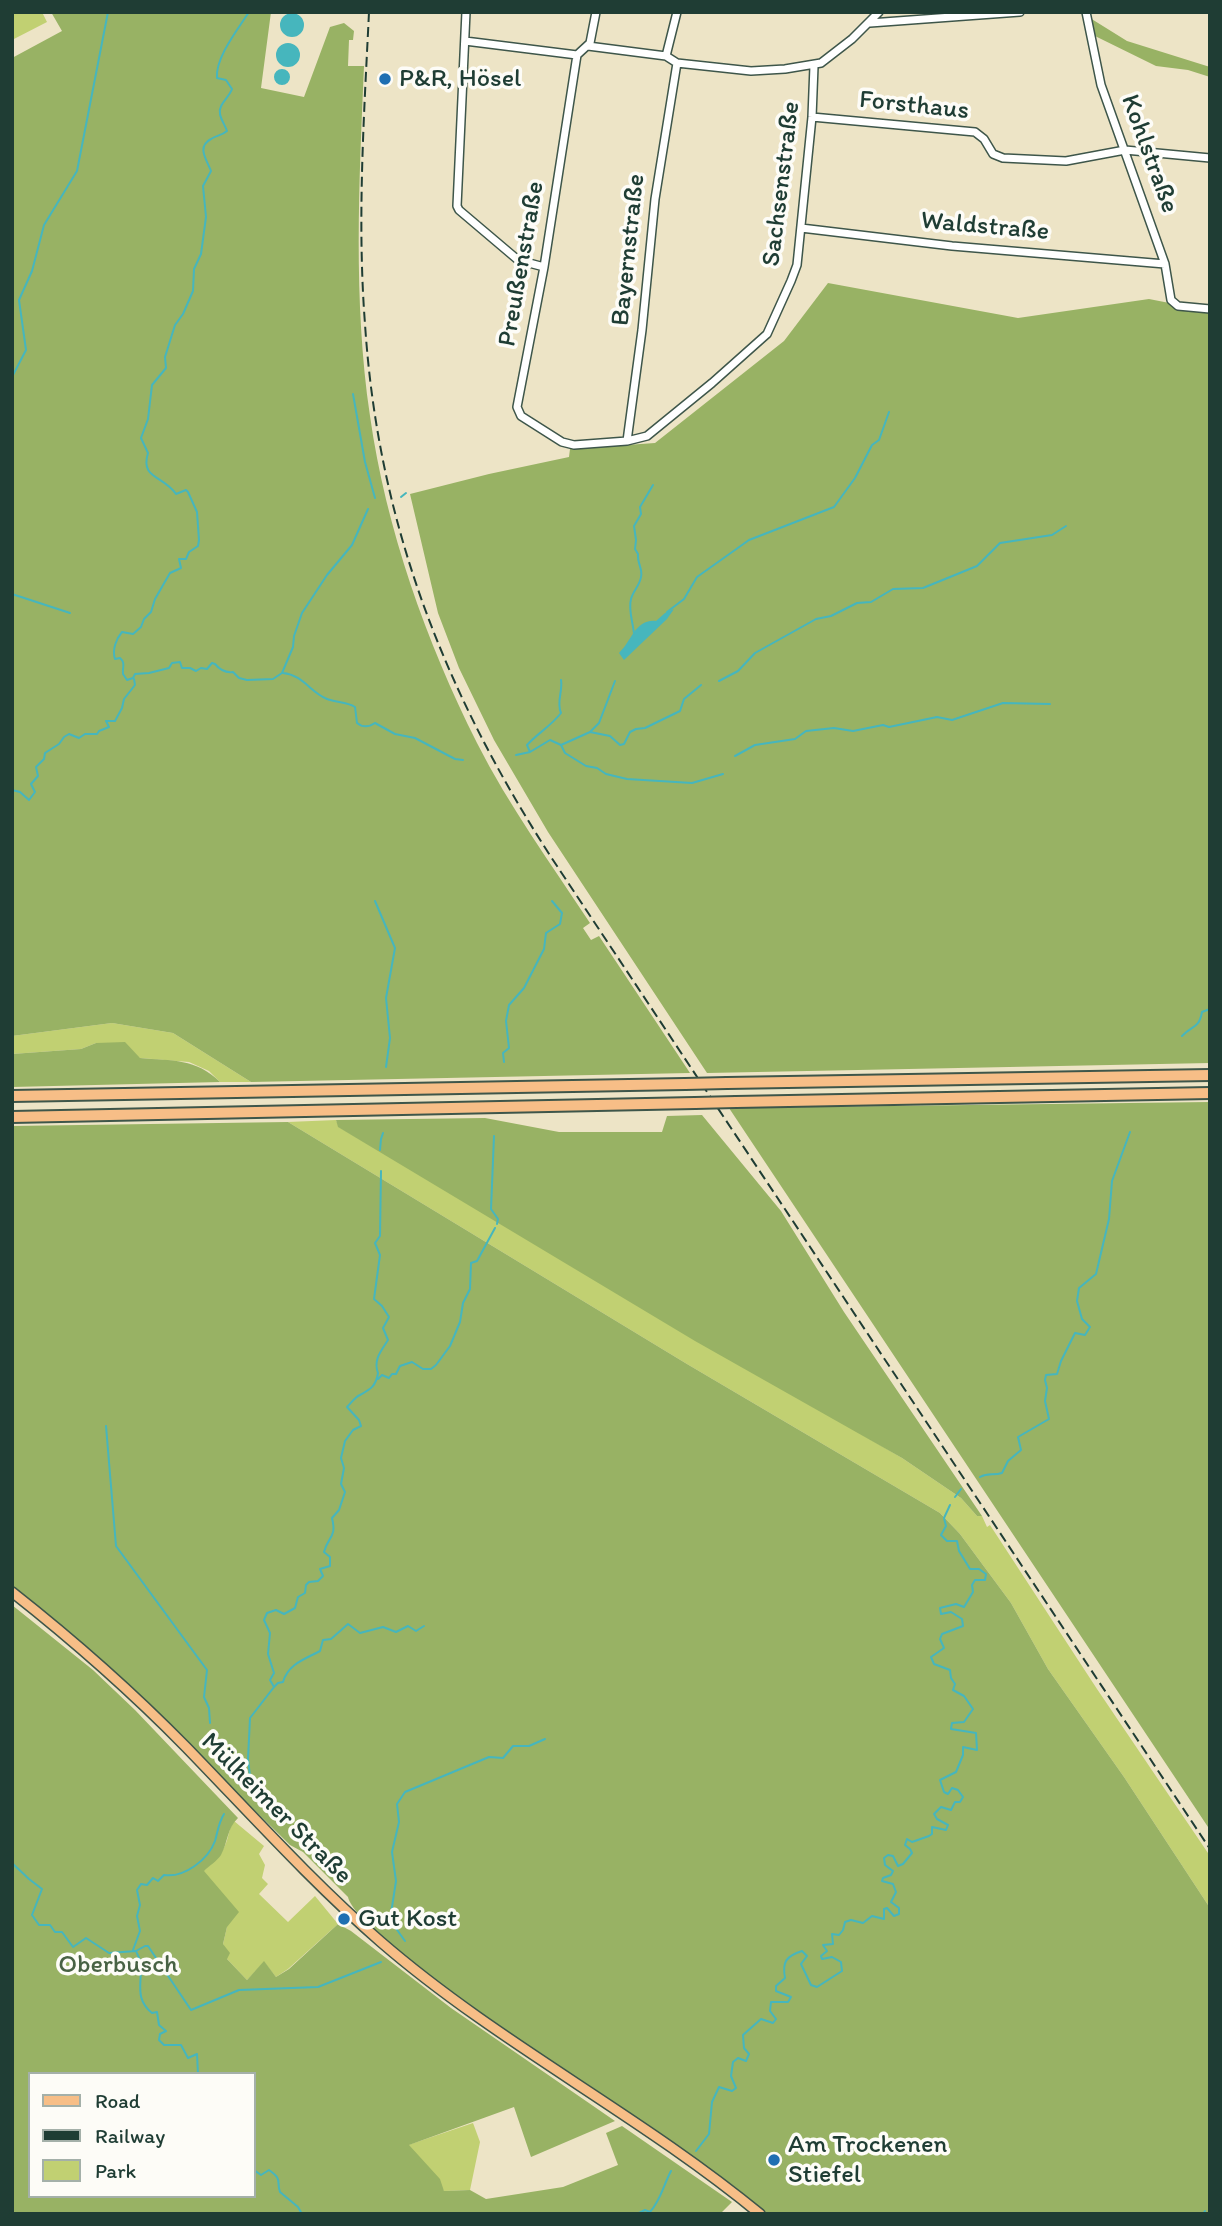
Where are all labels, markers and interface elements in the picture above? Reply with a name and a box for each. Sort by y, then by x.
place label: P&R, Hösel [399,63,521,95]
marker: P&R, Hösel [377,71,393,87]
street label: Forsthaus [858,85,970,127]
street label: Kohlstraße [1113,91,1185,217]
street label: Sachsenstraße [756,100,808,268]
street label: Bayernstraße [606,172,652,328]
street label: Preußenstraße [492,179,552,349]
street label: Waldstraße [920,206,1050,248]
street label: Mülheimer Straße [194,1727,358,1891]
place label: Gut Kost [358,1903,457,1935]
marker: Gut Kost [336,1911,352,1927]
park label: Oberbusch [58,1949,178,1981]
legend [28,2072,256,2198]
text: Road [95,2088,140,2113]
text: Railway [95,2123,165,2148]
place label: Am Trockenen Stiefel [788,2129,947,2190]
marker: Am Trockenen Stiefel [766,2152,782,2168]
text: Park [95,2158,136,2183]

